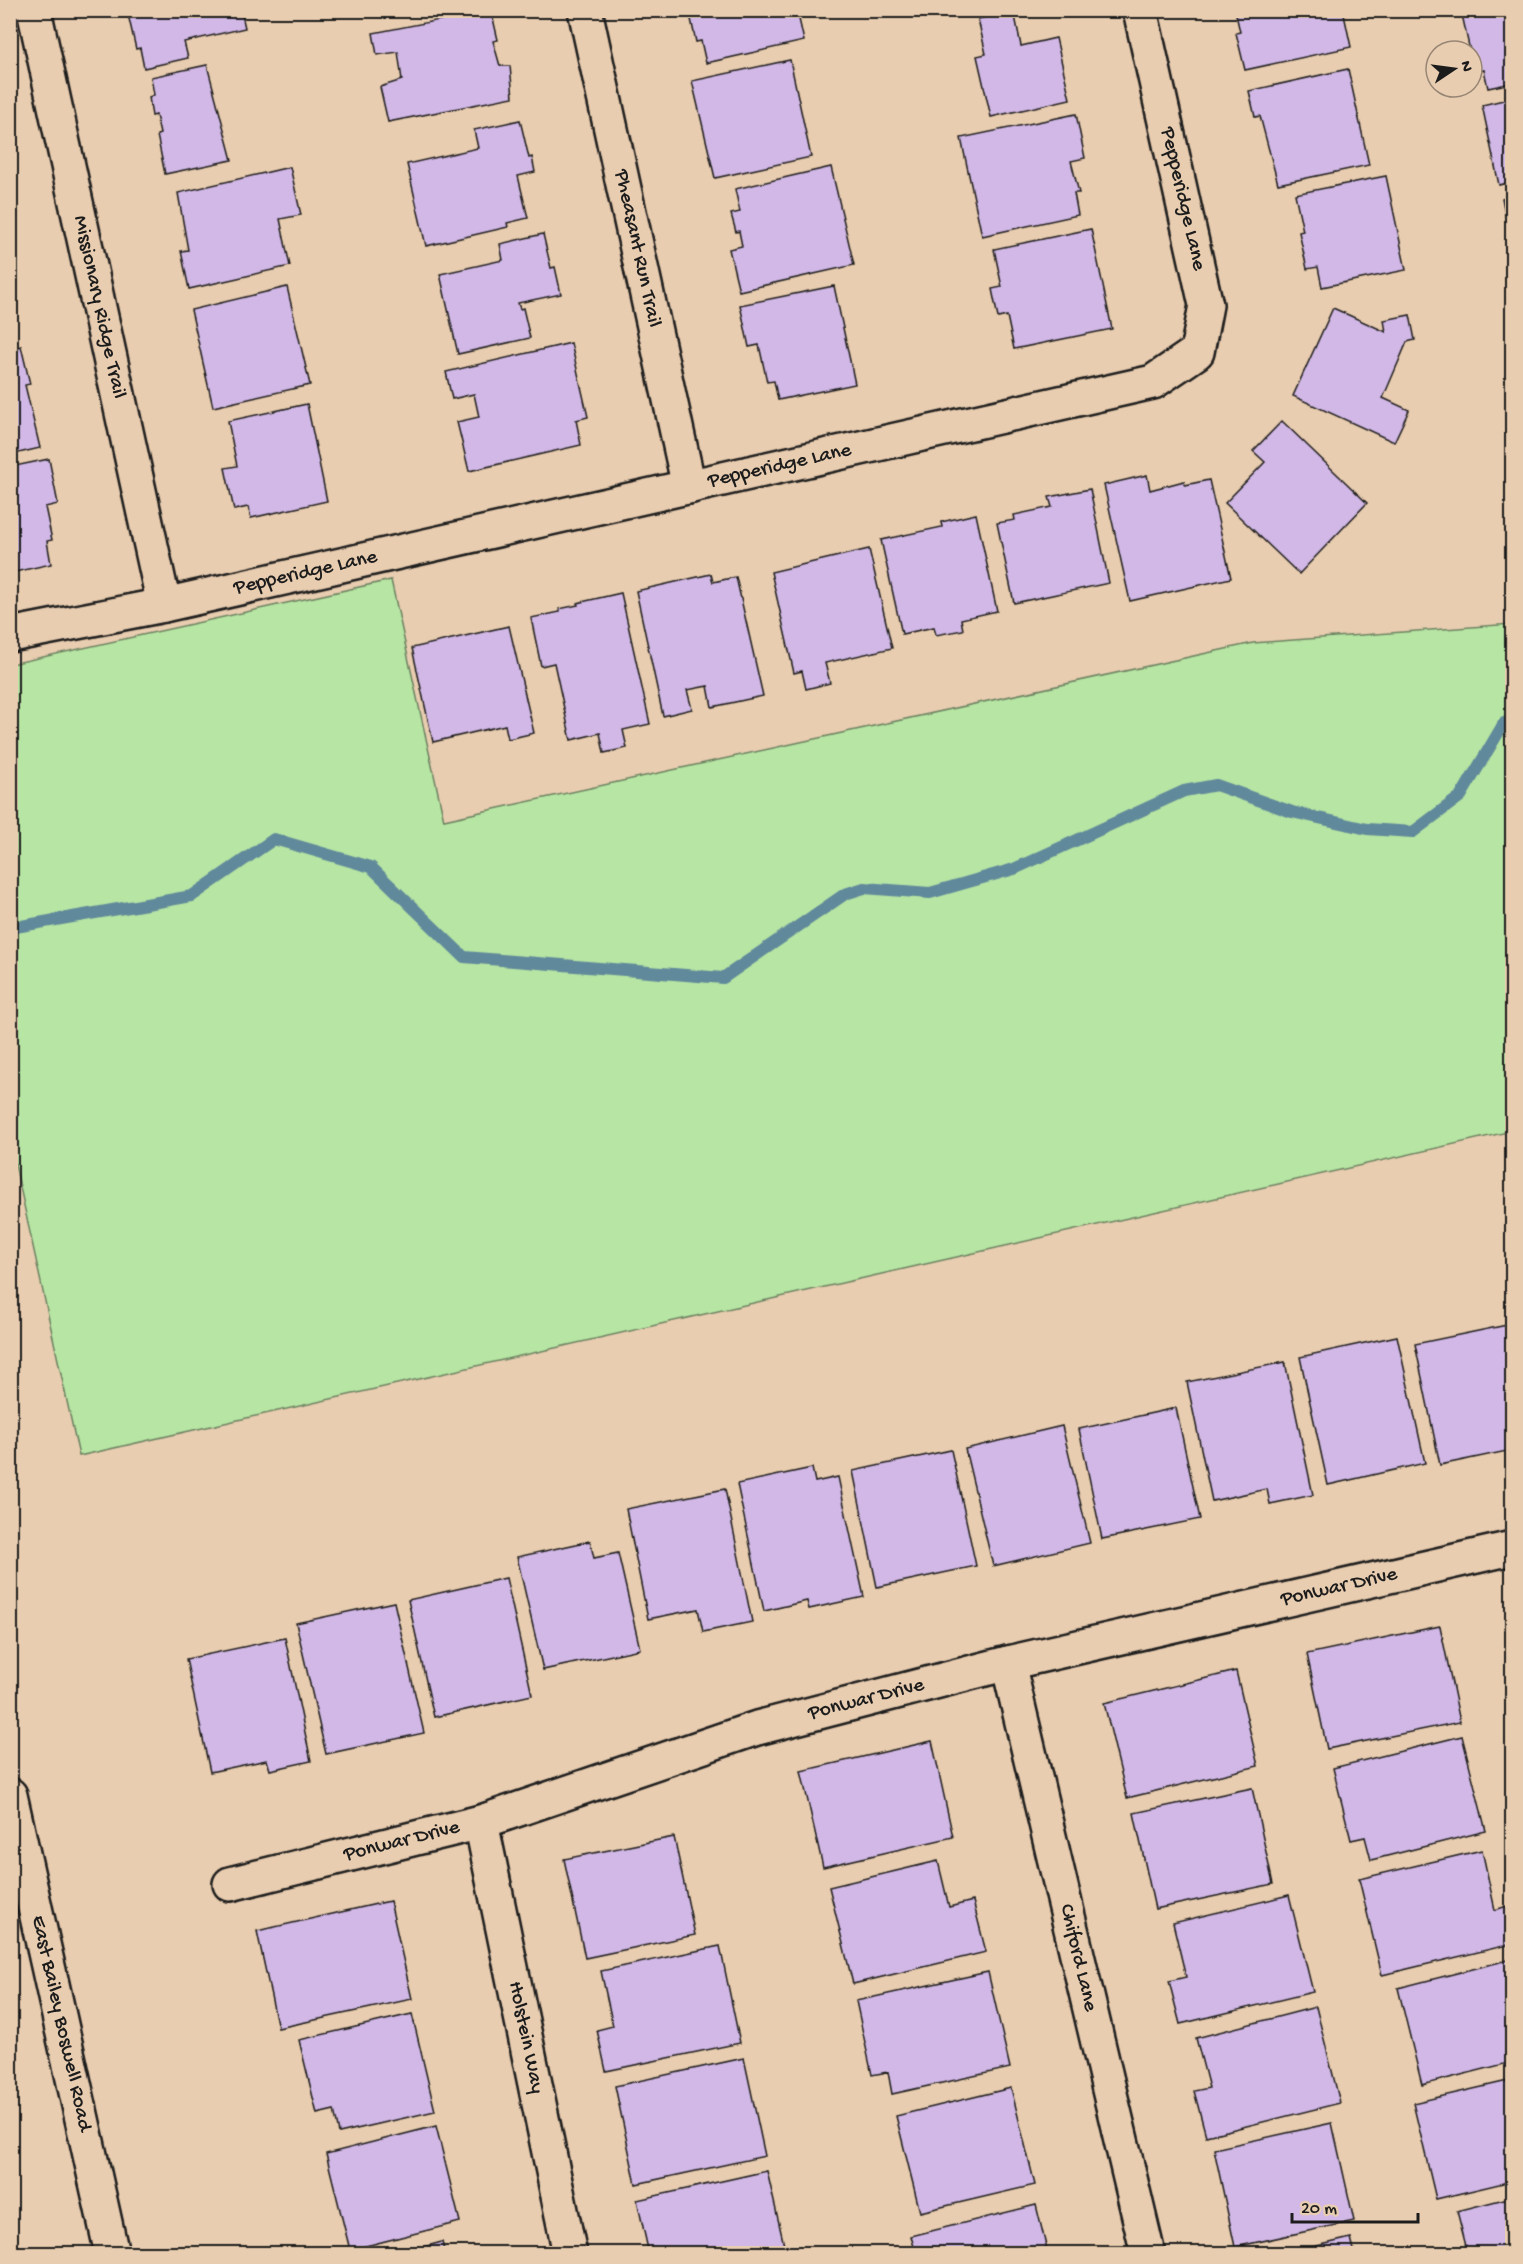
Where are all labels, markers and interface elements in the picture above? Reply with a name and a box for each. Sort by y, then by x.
north arrow [1424,39,1484,99]
text: N [1455,59,1476,74]
street label: Pepperidge Lane [1153,124,1211,274]
street label: Pheasant Run Trail [607,166,666,330]
street label: Missionary Ridge Trail [67,213,131,401]
street label: Pepperidge Lane [705,438,855,495]
street label: Pepperidge Lane [230,545,381,602]
street label: Ponwar Drive [1277,1562,1401,1613]
street label: Ponwar Drive [805,1672,928,1727]
street label: Ponwar Drive [340,1815,464,1868]
street label: Chiford Lane [1053,1902,1103,2015]
street label: East Bailey Boswell Road [25,1913,97,2135]
street label: Holstein Way [502,1979,549,2096]
scale bar [1292,2186,1418,2224]
text: 20 m [1301,2199,1337,2220]

